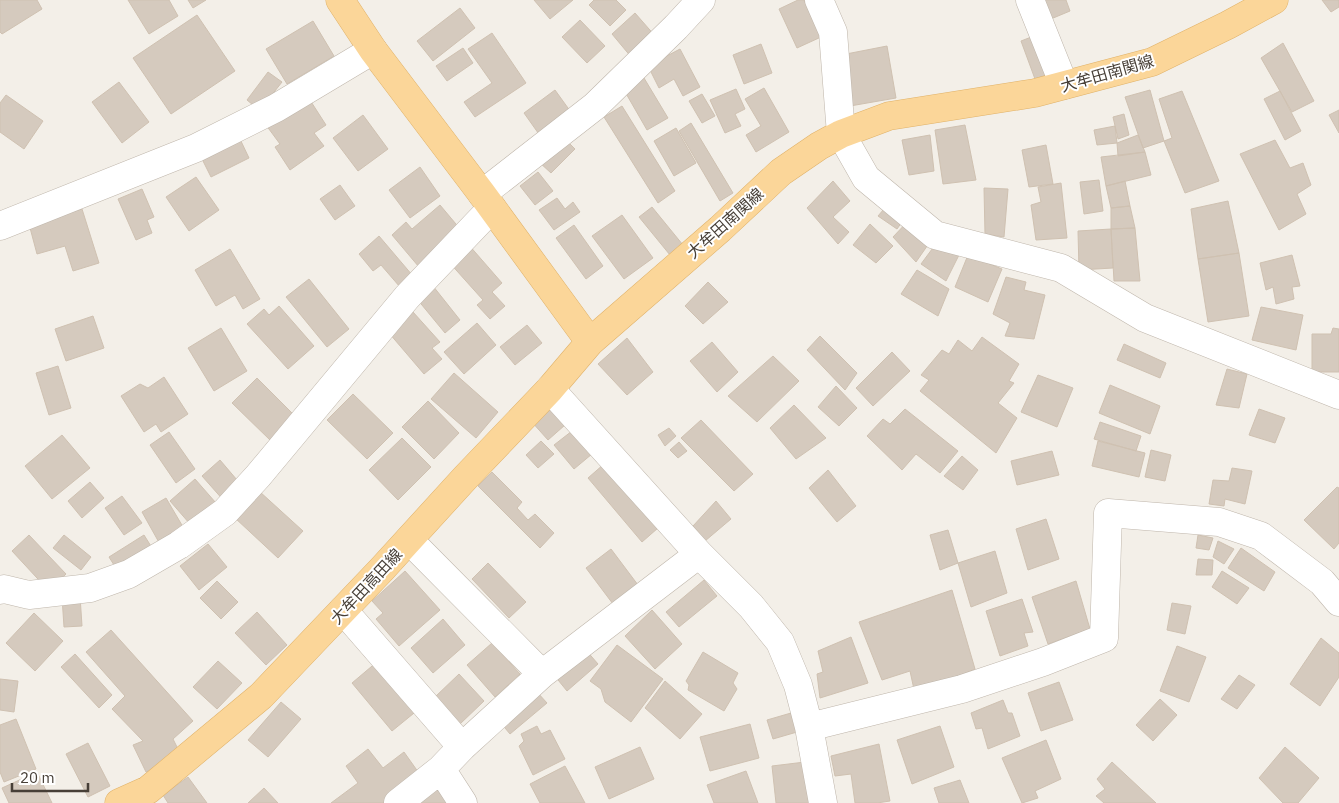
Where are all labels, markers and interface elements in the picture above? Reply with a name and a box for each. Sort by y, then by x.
street label: 大牟田南関線 [1058,50,1156,96]
street label: 大牟田南関線 [683,183,767,263]
street label: 大牟田高田線 [326,544,406,628]
scale bar [12,760,89,792]
text: 20 m [20,768,55,787]

